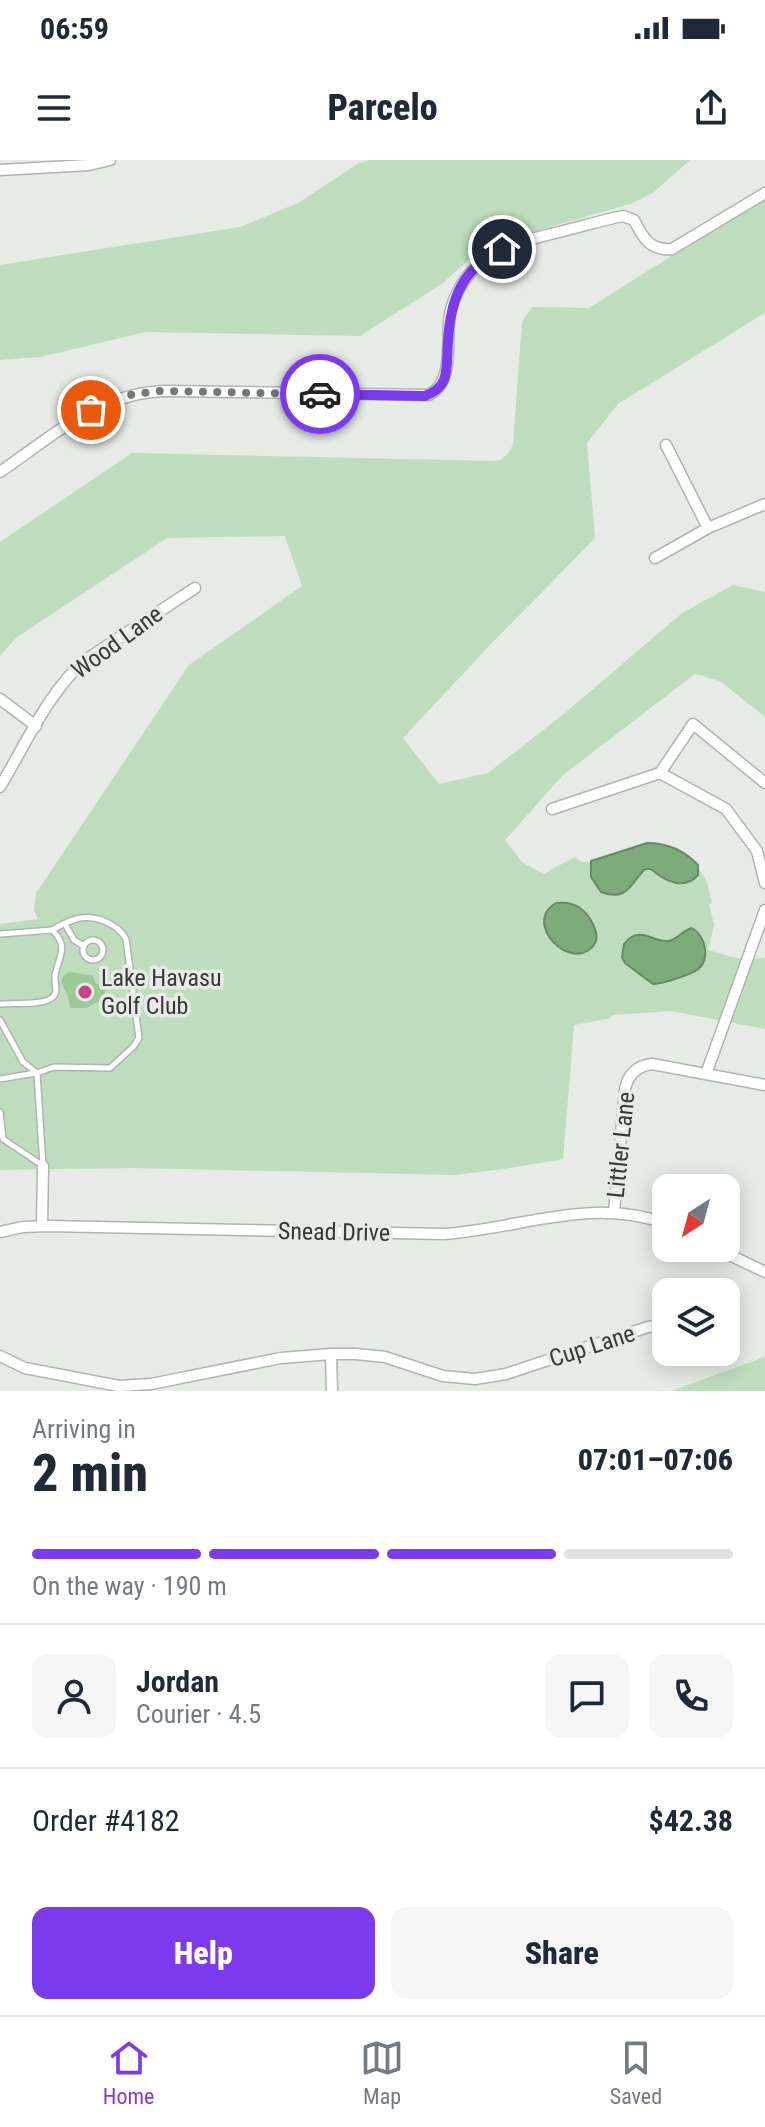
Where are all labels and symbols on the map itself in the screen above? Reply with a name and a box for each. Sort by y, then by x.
pin [468,215,536,283]
courier [280,354,360,434]
pin [57,376,125,444]
street label: Wood Lane [66,600,168,684]
place label: Lake Havasu Golf Club [101,964,222,1020]
marker: Lake Havasu Golf Club [76,983,94,1001]
street label: Littler Lane [602,1091,640,1199]
north arrow [652,1174,740,1262]
street label: Snead Drive [278,1217,390,1247]
street label: Cup Lane [546,1319,638,1373]

